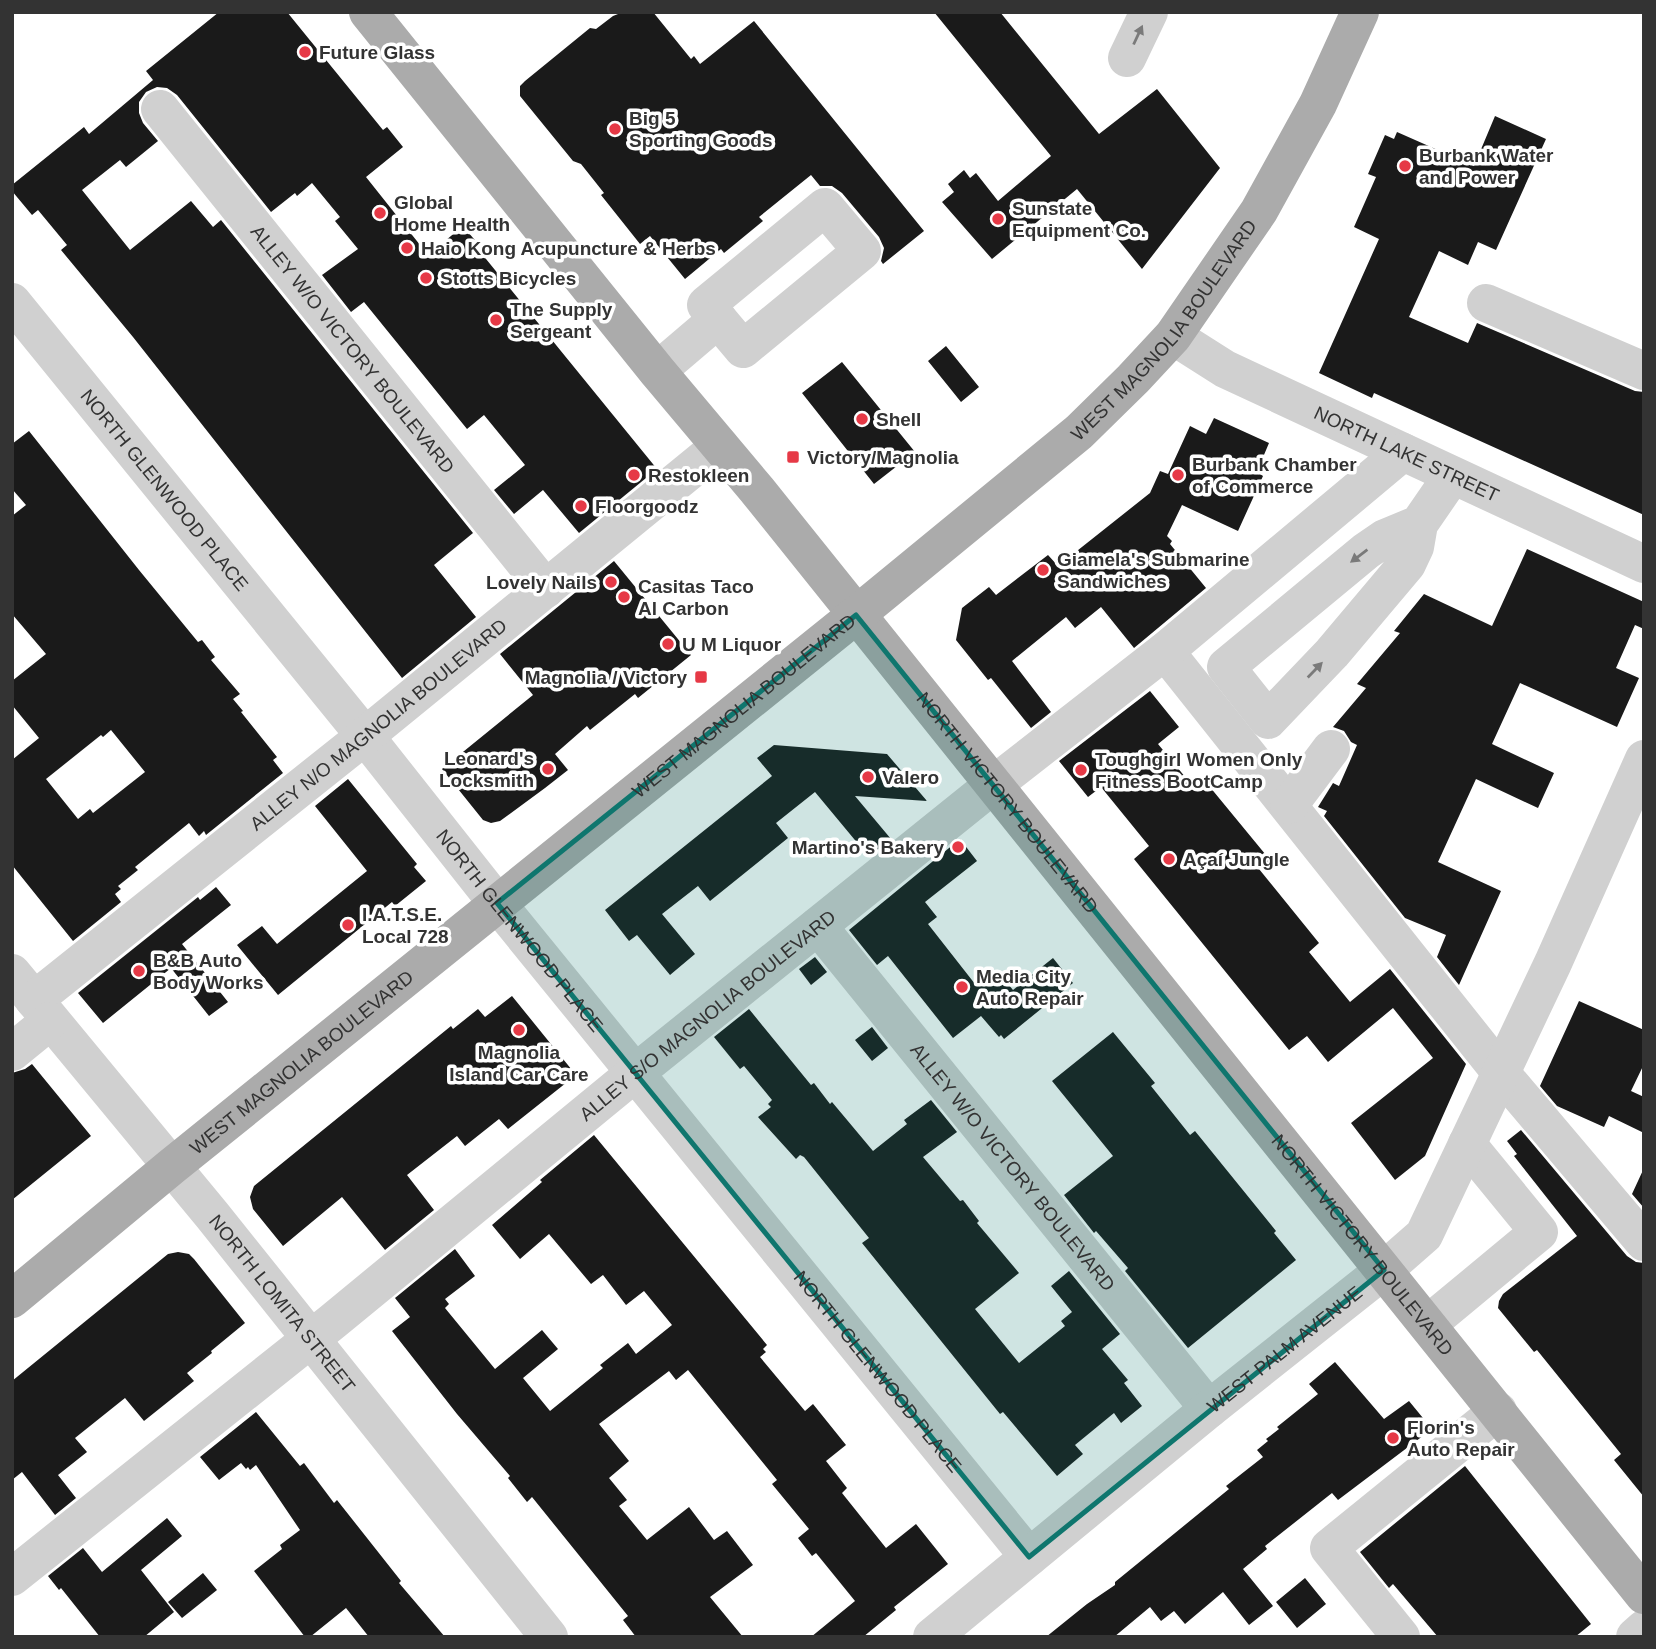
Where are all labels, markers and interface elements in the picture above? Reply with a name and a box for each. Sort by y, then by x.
one-way arrow [1132,25,1144,45]
place label: Future Glass [319,42,435,63]
marker: Future Glass [297,44,313,60]
place label: Big 5 Sporting Goods [629,108,773,151]
marker: Big 5 Sporting Goods [607,121,623,137]
place label: Burbank Water and Power [1419,145,1554,188]
marker: Burbank Water and Power [1397,158,1413,174]
place label: Global Home Health [394,192,510,235]
place label: Sunstate Equipment Co. [1012,198,1146,241]
marker: Global Home Health [372,205,388,221]
marker: Sunstate Equipment Co. [990,211,1006,227]
street label: WEST MAGNOLIA BOULEVARD [1067,216,1261,445]
street label: ALLEY W/O VICTORY BOULEVARD [247,221,459,478]
place label: Haio Kong Acupuncture & Herbs [421,238,716,259]
marker: Haio Kong Acupuncture & Herbs [399,240,415,256]
place label: Stotts Bicycles [440,268,576,289]
marker: Stotts Bicycles [418,270,434,286]
place label: The Supply Sergeant [510,299,613,342]
marker: The Supply Sergeant [488,312,504,328]
street label: NORTH GLENWOOD PLACE [76,385,252,595]
street label: NORTH LAKE STREET [1311,402,1503,506]
place label: Shell [876,409,921,430]
marker: Shell [854,411,870,427]
place label: Victory/Magnolia [807,447,959,468]
marker: Victory/Magnolia [785,449,801,465]
place label: Burbank Chamber of Commerce [1192,454,1357,497]
place label: Restokleen [648,465,749,486]
marker: Restokleen [626,467,642,483]
marker: Burbank Chamber of Commerce [1170,467,1186,483]
place label: Floorgoodz [595,496,698,517]
marker: Floorgoodz [573,498,589,514]
place label: Giamela's Submarine Sandwiches [1057,549,1250,592]
one-way arrow [1350,549,1368,563]
marker: Giamela's Submarine Sandwiches [1035,562,1051,578]
place label: Lovely Nails [486,572,597,593]
marker: Lovely Nails [603,574,619,590]
place label: Casitas Taco Al Carbon [638,576,754,619]
marker: Casitas Taco Al Carbon [616,589,632,605]
street label: WEST MAGNOLIA BOULEVARD [628,610,860,802]
street label: ALLEY N/O MAGNOLIA BOULEVARD [246,615,511,835]
place label: U M Liquor [682,634,782,655]
marker: U M Liquor [660,636,676,652]
one-way arrow [1307,662,1323,679]
place label: Magnolia / Victory [525,667,687,688]
marker: Magnolia / Victory [693,669,709,685]
street label: NORTH VICTORY BOULEVARD [912,688,1102,917]
place label: Leonard's Locksmith [439,748,534,791]
place label: Toughgirl Women Only Fitness BootCamp [1095,749,1303,792]
marker: Leonard's Locksmith [540,761,556,777]
marker: Toughgirl Women Only Fitness BootCamp [1073,762,1089,778]
place label: Valero [882,767,939,788]
marker: Valero [860,769,876,785]
street label: NORTH GLENWOOD PLACE [432,825,607,1036]
place label: Martino's Bakery [792,837,944,858]
marker: Martino's Bakery [950,839,966,855]
place label: Açaí Jungle [1183,849,1290,870]
marker: Açaí Jungle [1161,851,1177,867]
place label: I.A.T.S.E. Local 728 [362,904,449,947]
street label: ALLEY S/O MAGNOLIA BOULEVARD [576,906,840,1125]
marker: I.A.T.S.E. Local 728 [340,917,356,933]
place label: B&B Auto Body Works [153,950,264,993]
marker: B&B Auto Body Works [131,963,147,979]
street label: WEST MAGNOLIA BOULEVARD [186,966,417,1159]
place label: Media City Auto Repair [976,966,1084,1009]
marker: Media City Auto Repair [954,979,970,995]
marker: Magnolia Island Car Care [511,1022,527,1038]
street label: ALLEY W/O VICTORY BOULEVARD [906,1039,1119,1295]
place label: Magnolia Island Car Care [449,1042,589,1085]
street label: NORTH VICTORY BOULEVARD [1267,1130,1457,1360]
street label: NORTH LOMITA STREET [205,1211,360,1397]
street label: NORTH GLENWOOD PLACE [790,1267,966,1476]
street label: WEST PALM AVENUE [1203,1282,1366,1417]
place label: Florin's Auto Repair [1407,1417,1515,1460]
marker: Florin's Auto Repair [1385,1430,1401,1446]

